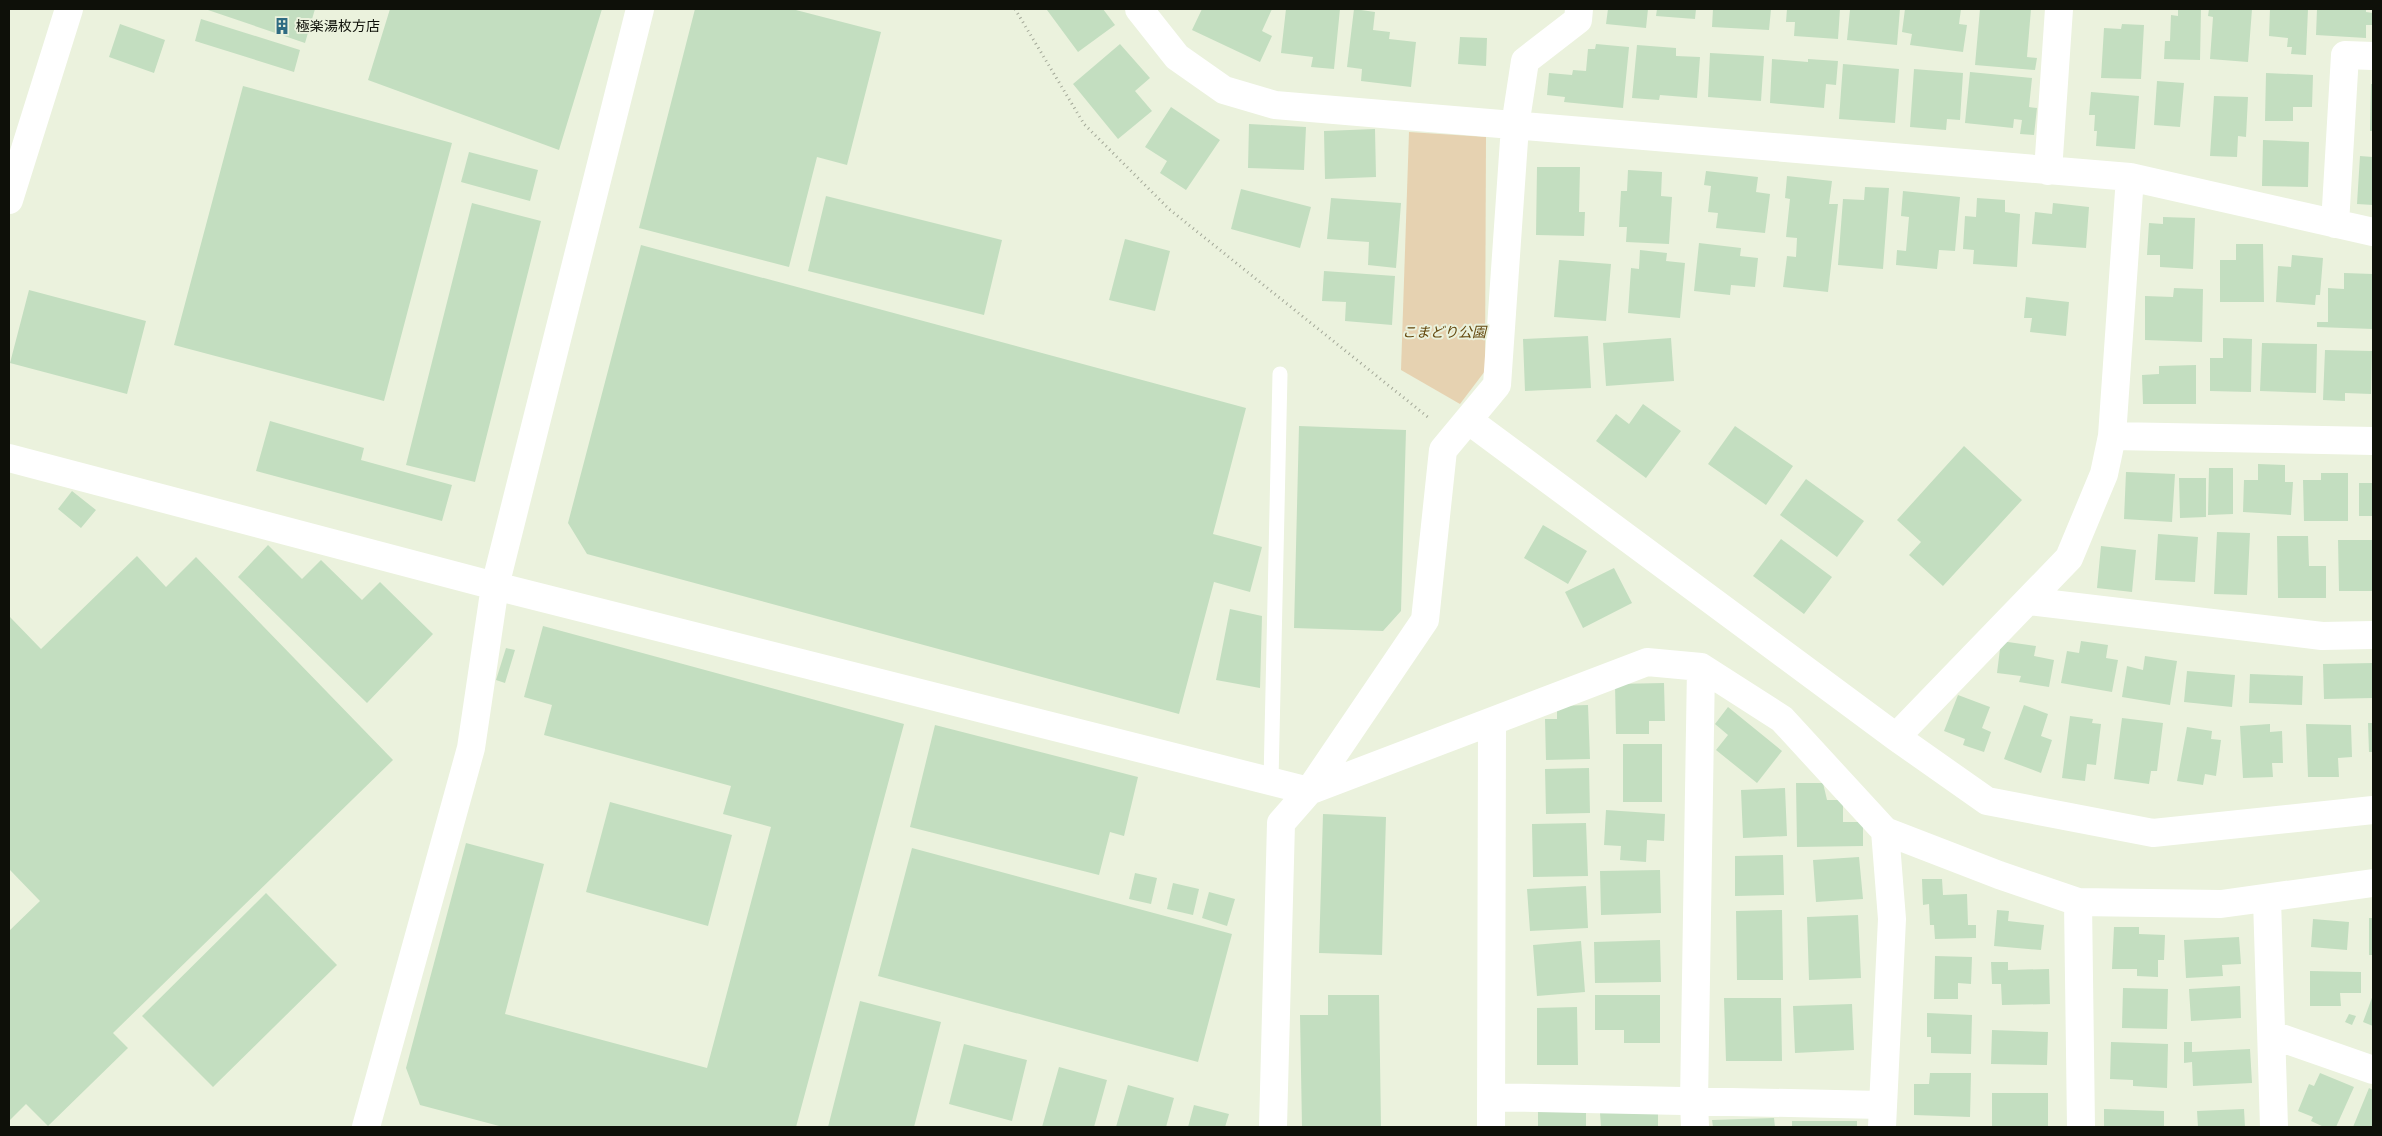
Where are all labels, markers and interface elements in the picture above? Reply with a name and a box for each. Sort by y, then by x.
building icon: 極楽湯枚方店 [272,16,292,36]
place label: 極楽湯枚方店 [296,16,380,35]
park label: こまどり公園 [1402,322,1488,341]

